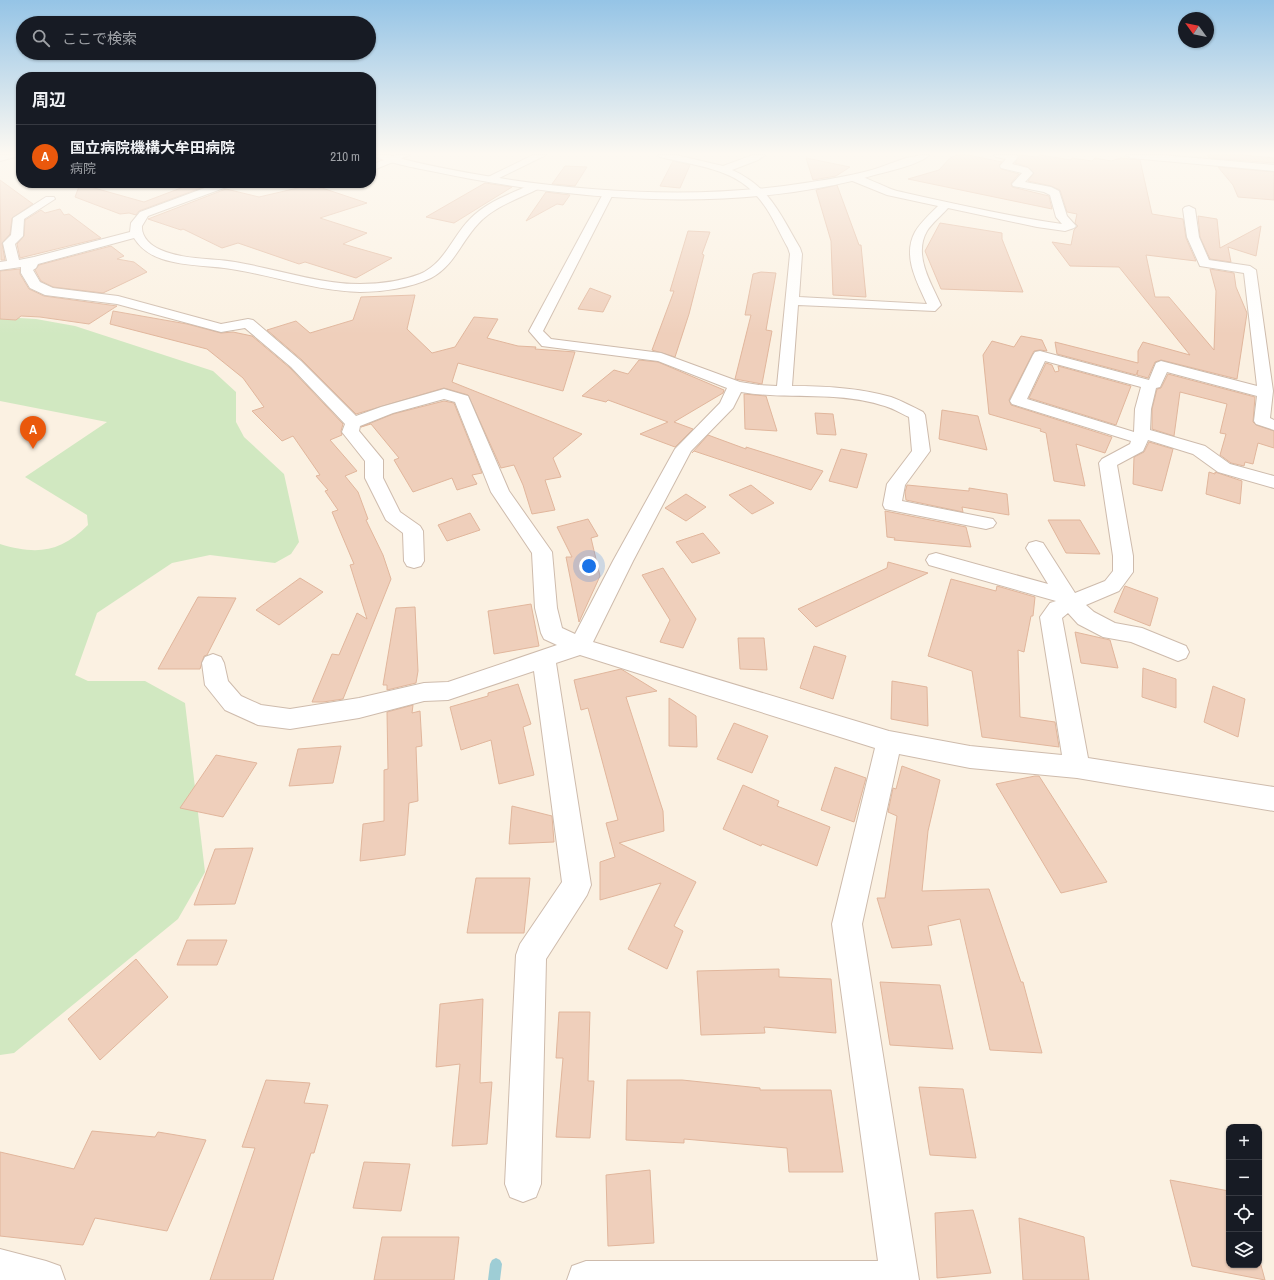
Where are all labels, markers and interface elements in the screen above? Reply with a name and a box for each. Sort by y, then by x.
north arrow [1178,12,1214,48]
search box [16,16,376,60]
icon: search [30,27,52,49]
text: ここで検索 [62,28,137,49]
text: 周辺 [32,88,66,111]
text: 国立病院機構大牟田病院 [70,137,235,158]
text: A [41,148,49,165]
text: 210 m [330,148,360,165]
text: 病院 [70,160,96,177]
pin: A [20,416,46,449]
your location [579,556,599,576]
map controls [1226,1124,1262,1268]
button: + [1226,1124,1262,1160]
button: − [1226,1160,1262,1196]
button: locate [1226,1196,1262,1232]
button: layers [1226,1232,1262,1268]

